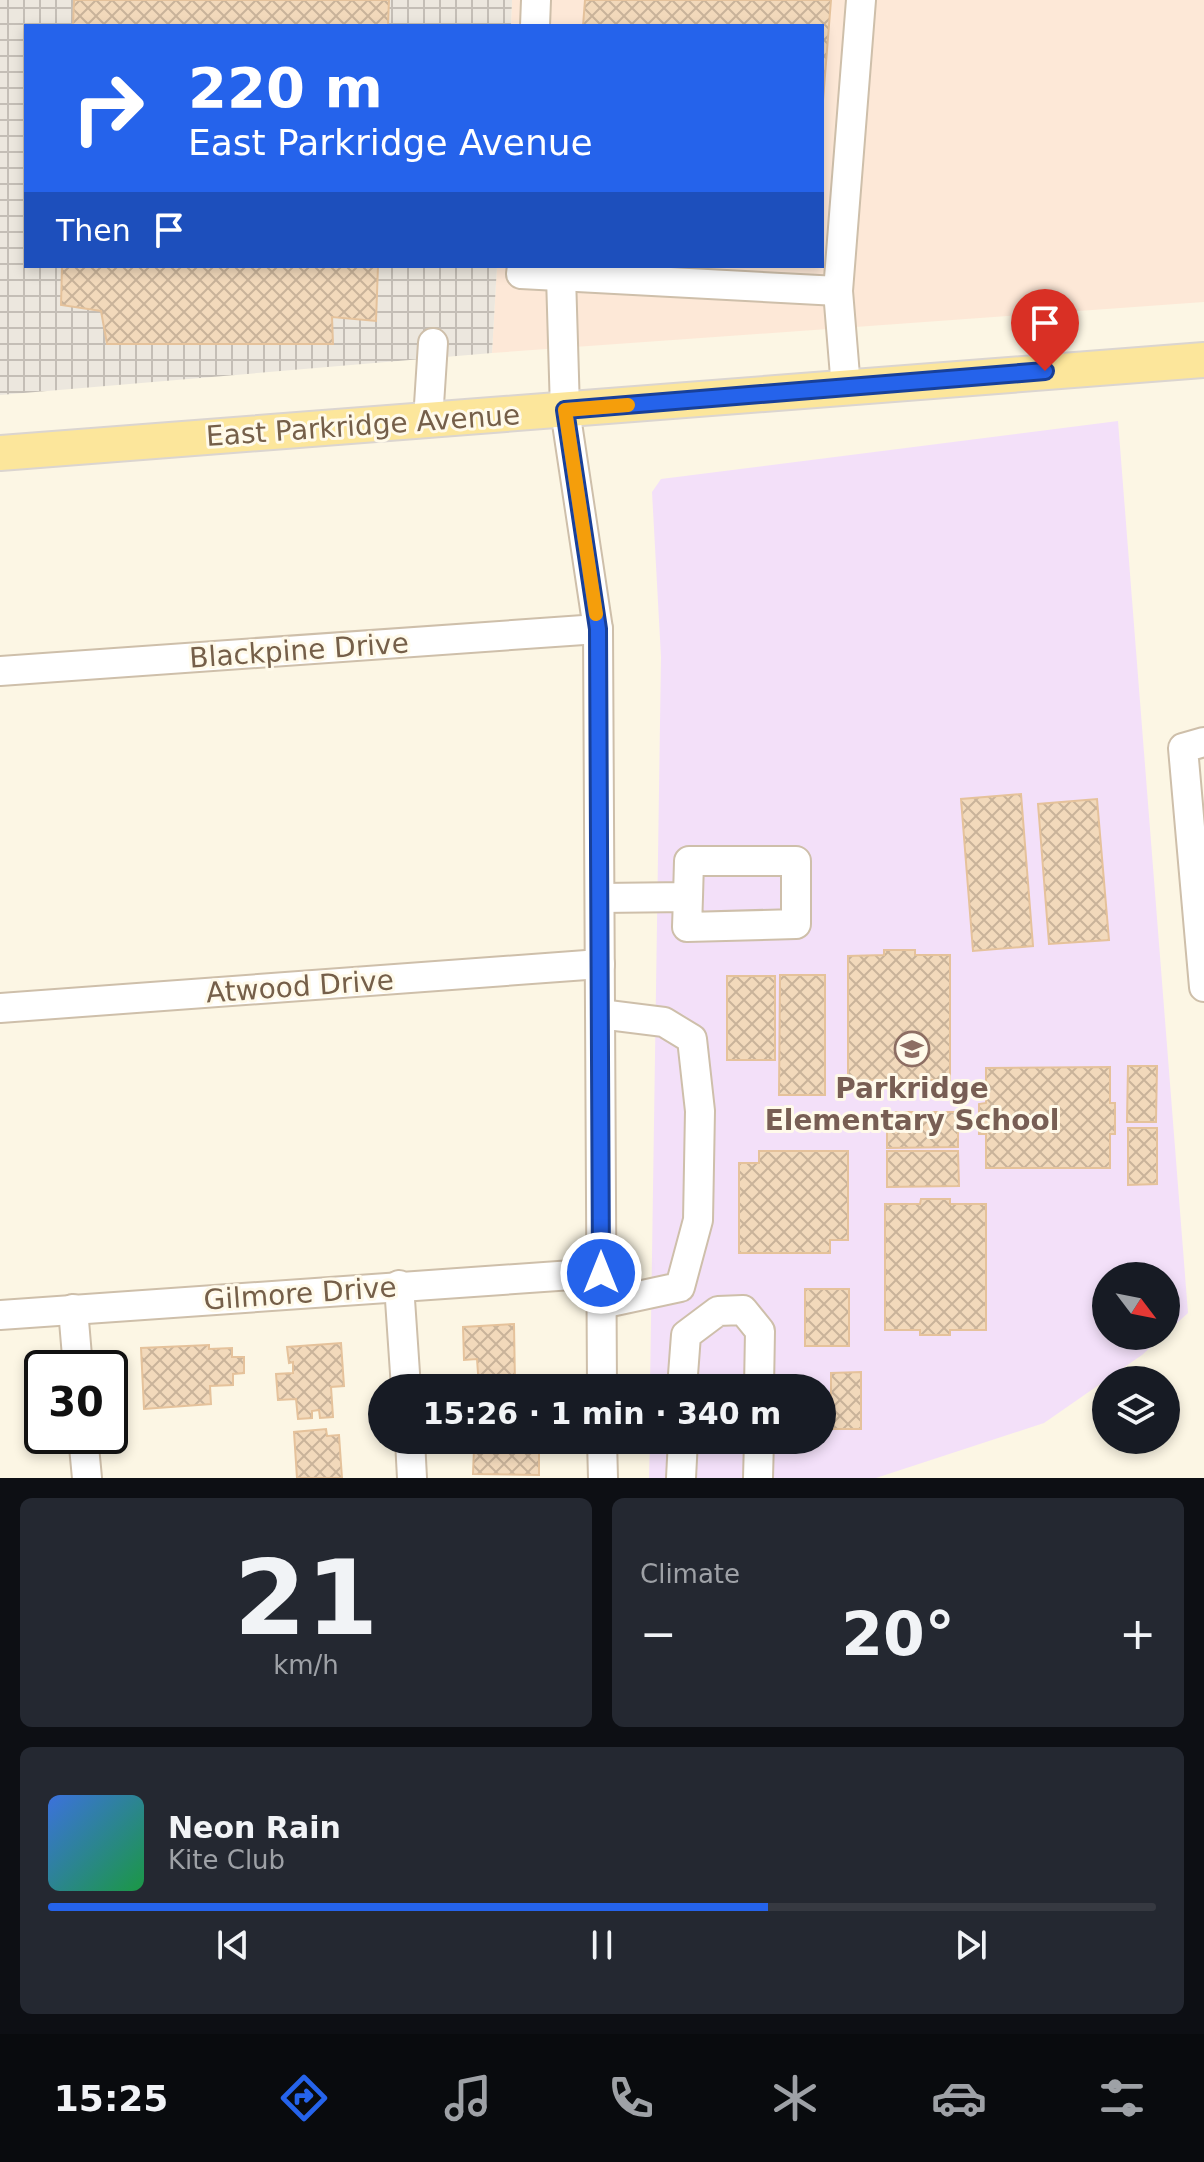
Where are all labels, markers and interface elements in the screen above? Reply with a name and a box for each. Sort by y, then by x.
text: 220 m [188,55,383,120]
icon: right [56,56,160,160]
text: East Parkridge Avenue [188,122,593,163]
icon: arrive [147,208,191,252]
text: Then [56,213,131,248]
pin [1011,289,1079,371]
icon: arrive [1023,301,1067,345]
street label: East Parkridge Avenue [205,398,521,453]
street label: Blackpine Drive [188,626,410,675]
street label: Atwood Drive [205,963,395,1010]
school or university icon: Parkridge Elementary School [893,1030,931,1068]
place label: Parkridge Elementary School [765,1072,1059,1137]
position arrow [559,1231,643,1315]
north arrow [1092,1262,1180,1350]
map controls [1092,1262,1180,1454]
street label: Gilmore Drive [202,1270,398,1317]
speed limit sign: 30 [24,1350,128,1454]
button: layers [1092,1366,1180,1454]
text: 15:26 · 1 min · 340 m [423,1396,781,1431]
text: 21 [234,1537,378,1659]
text: Climate [640,1559,740,1589]
text: 20° [841,1599,955,1669]
text: − [640,1608,677,1659]
text: + [1119,1608,1156,1659]
text: km/h [273,1650,339,1680]
text: Neon Rain [168,1810,341,1845]
text: Kite Club [168,1845,285,1875]
icon: previous [211,1923,255,1967]
icon: pause [580,1923,624,1967]
icon: next [949,1923,993,1967]
icon: directions [276,2070,332,2126]
icon: music [440,2070,496,2126]
icon: phone [603,2070,659,2126]
icon: climate [767,2070,823,2126]
icon: car [931,2070,987,2126]
icon: filters [1094,2070,1150,2126]
text: 15:25 [54,2078,168,2119]

